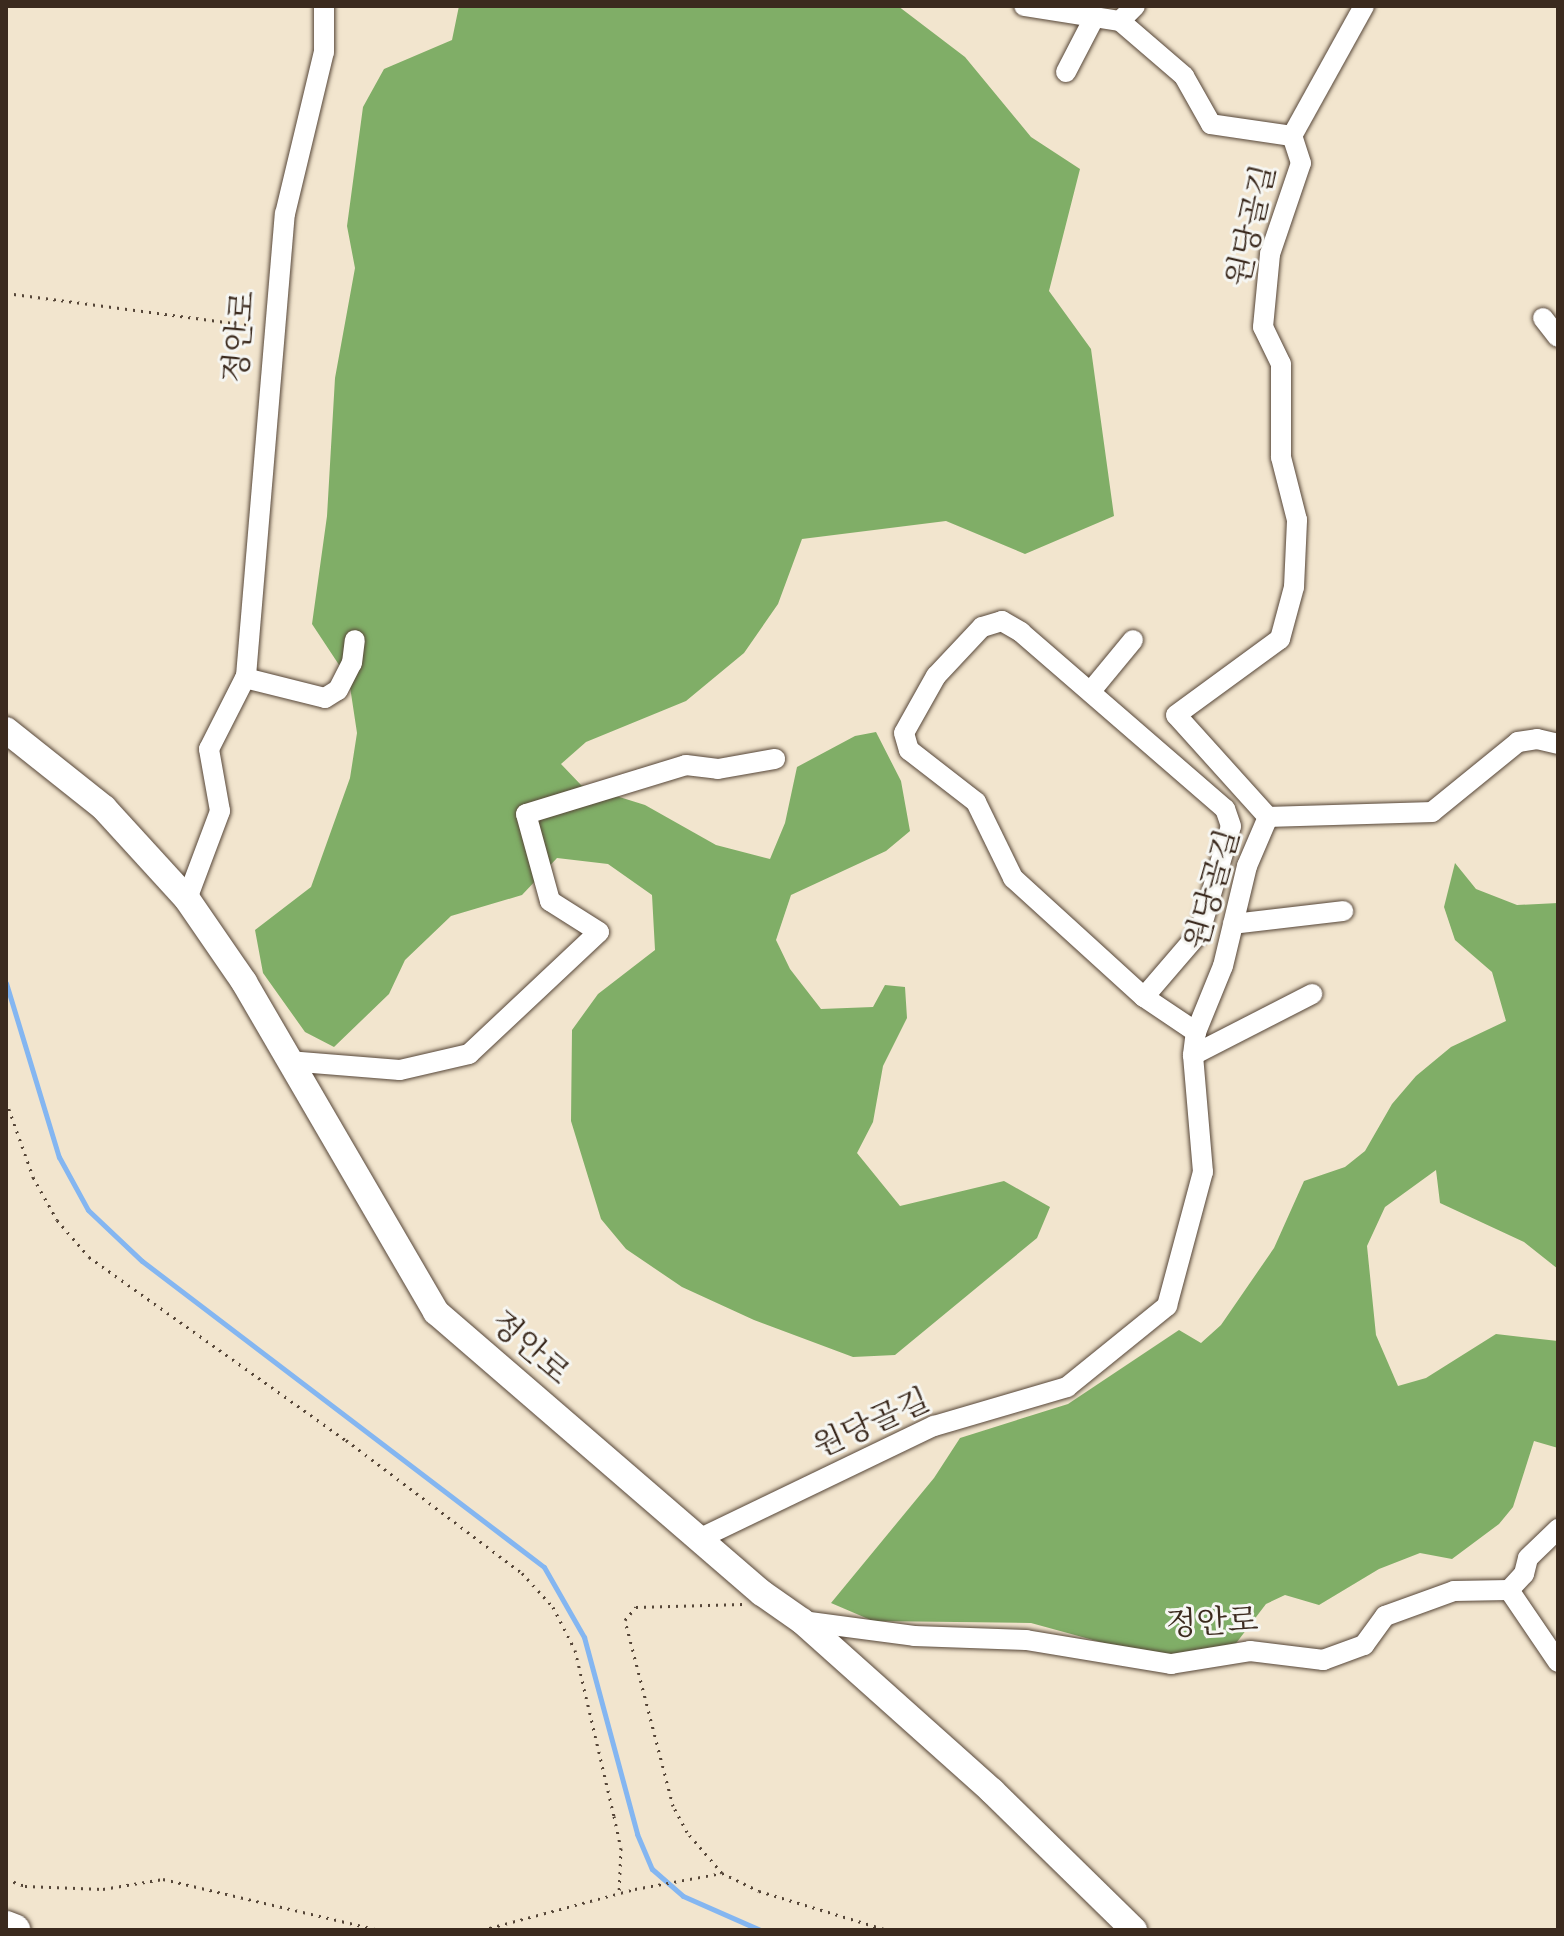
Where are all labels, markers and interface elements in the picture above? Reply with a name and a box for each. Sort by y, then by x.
street label: 원당골길 [1220,161,1286,291]
street label: 정안로 [218,289,264,385]
street label: 원당골길 [1179,825,1249,955]
street label: 정안로 [481,1304,577,1394]
street label: 원당골길 [808,1382,936,1468]
street label: 정안로 [1165,1602,1259,1646]

